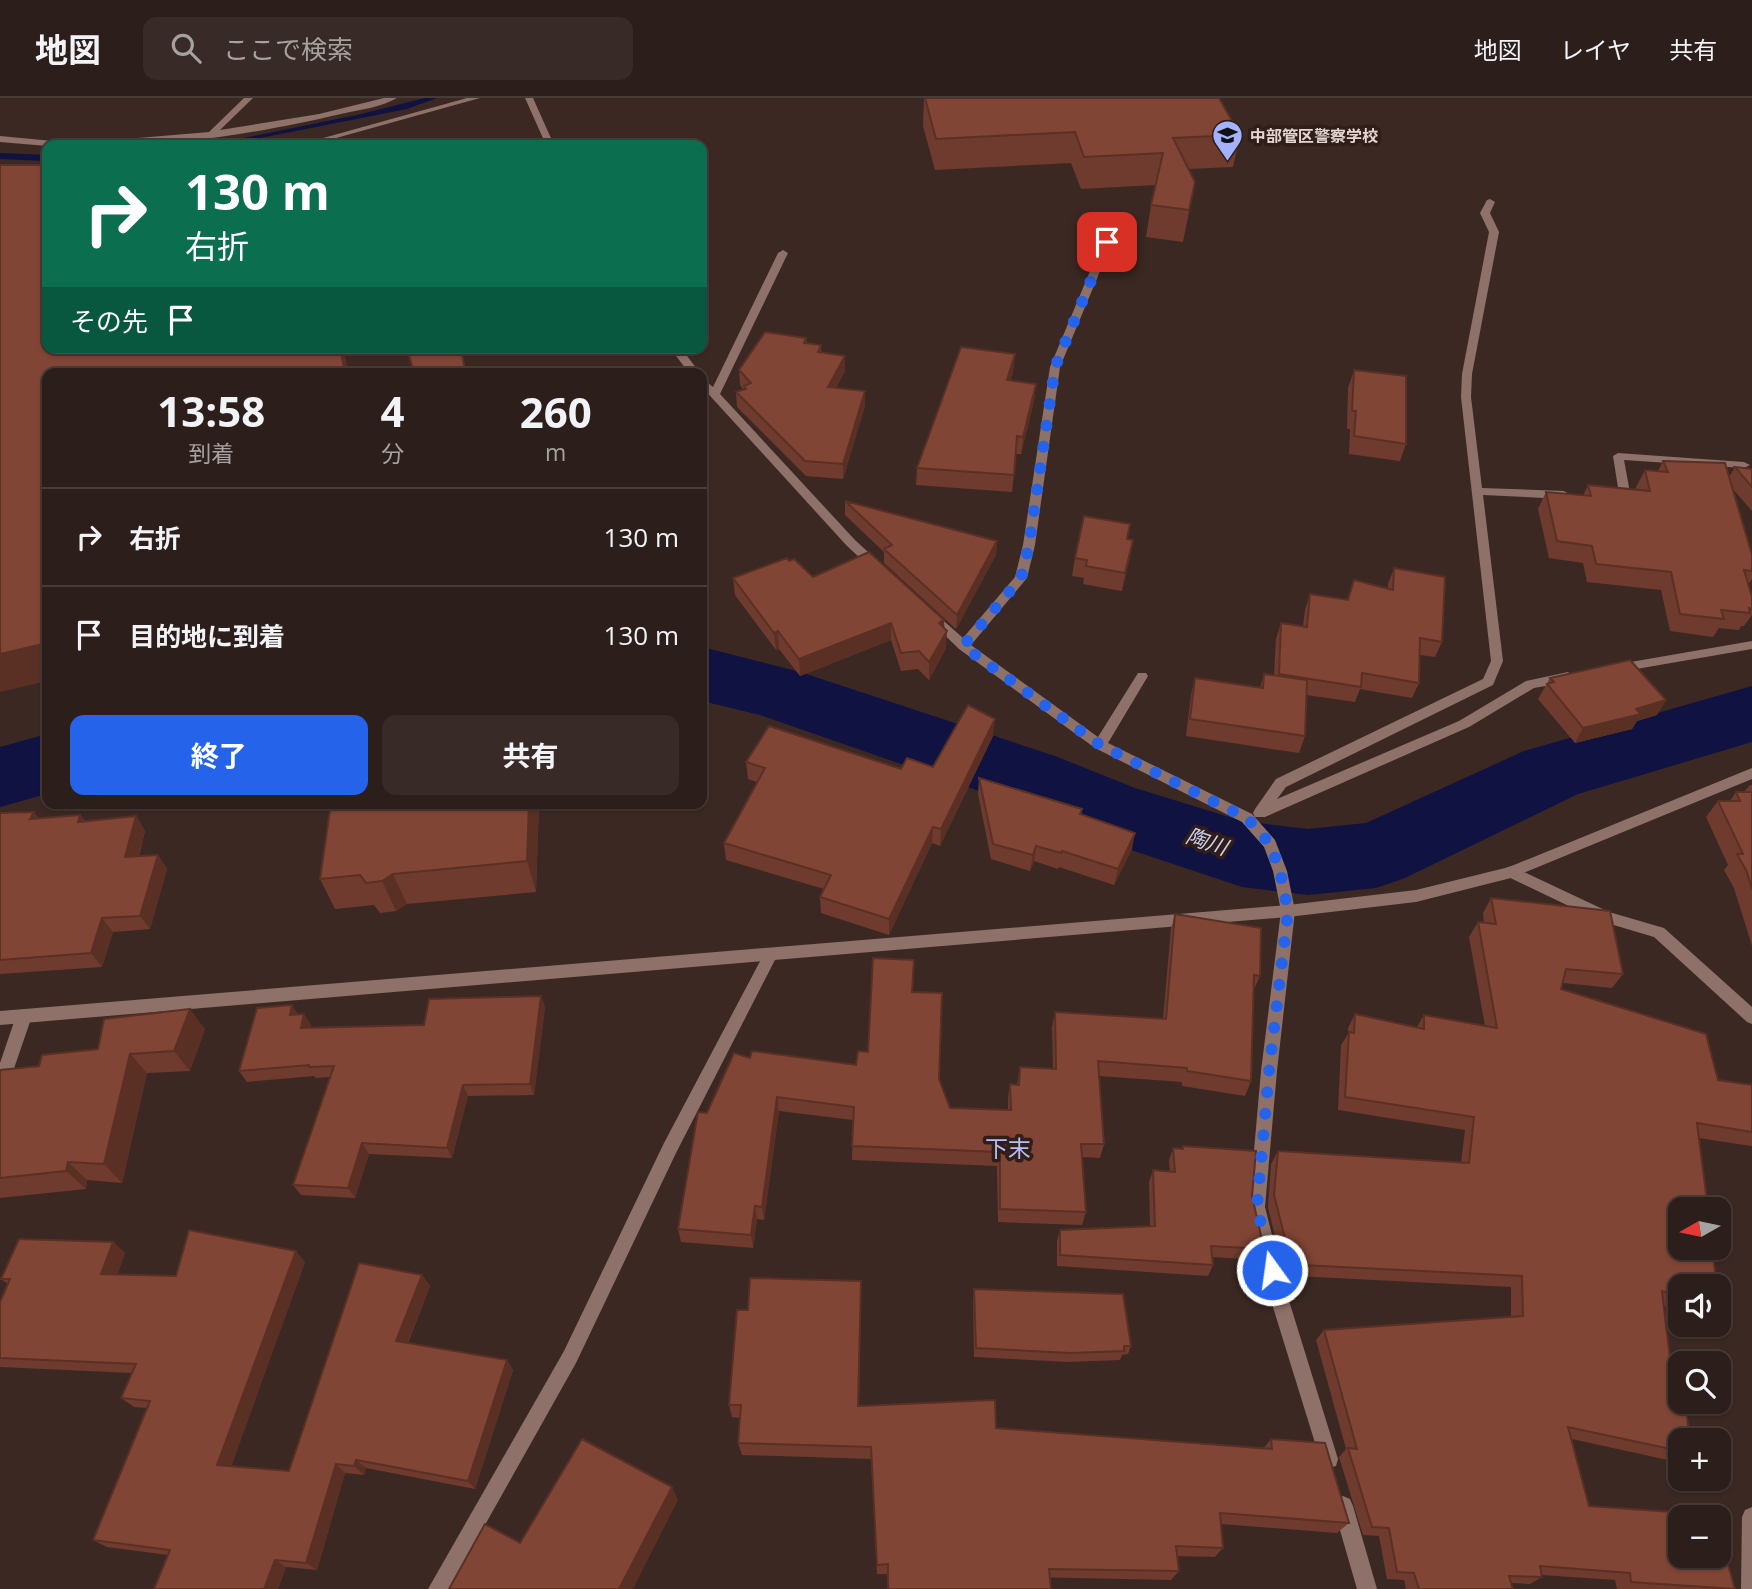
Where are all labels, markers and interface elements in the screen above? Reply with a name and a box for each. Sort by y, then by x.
search box [143,17,633,80]
text: 地図 [35,27,101,72]
icon: search [167,29,205,67]
text: ここで検索 [223,31,353,67]
text: 地図 [1474,33,1522,66]
text: レイヤ [1560,33,1631,66]
text: 共有 [1669,33,1717,66]
school or university icon: 中部管区警察学校 [1210,119,1244,163]
place label: 中部管区警察学校 [1250,125,1378,147]
text: 130 m [185,158,330,224]
icon: right [70,168,161,259]
pin [1077,212,1137,272]
icon: arrive [1088,223,1126,261]
text: 右折 [185,224,249,267]
icon: arrive [162,301,200,339]
text: その先 [70,303,148,339]
text: 13:58 [157,382,265,439]
text: 4 [380,382,405,439]
text: 260 [520,383,592,440]
text: m [545,436,566,468]
text: 到着 [188,437,234,469]
text: 分 [381,437,404,469]
icon: right [70,518,108,556]
text: 130 m [604,519,679,555]
text: 右折 [129,520,181,556]
icon: arrive [70,616,108,654]
text: 130 m [604,617,679,653]
text: 目的地に到着 [129,618,285,654]
button: 終了 [70,715,368,795]
button: 共有 [382,715,679,795]
water label: 陶川 [1183,821,1233,862]
district label: 下末 [985,1132,1031,1164]
north arrow [1668,1197,1731,1260]
map controls [1668,1197,1731,1568]
position arrow [1235,1233,1309,1307]
button: sound [1668,1274,1731,1337]
button: search [1668,1351,1731,1414]
button: + [1668,1428,1731,1491]
button: − [1668,1505,1731,1568]

